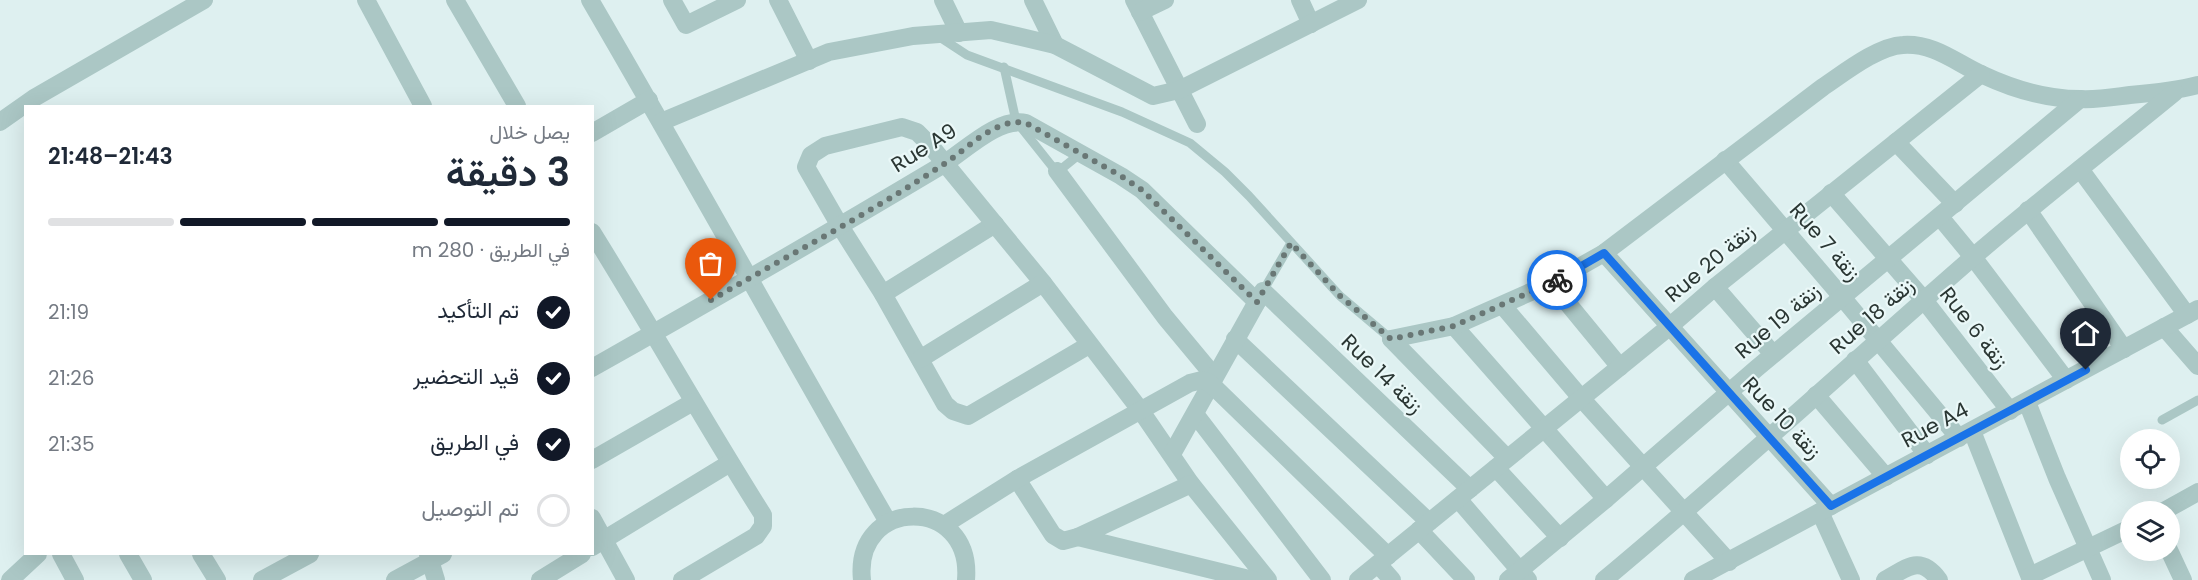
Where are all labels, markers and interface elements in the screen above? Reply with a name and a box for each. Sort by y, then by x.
street label: Rue A9 [885,116,962,179]
text: يصل خلال [490,118,570,146]
text: 21:43–21:48 [48,141,173,172]
text: 3 دقيقة [446,145,570,200]
street label: Rue 7 زنقة [1783,196,1867,287]
street label: Rue 20 زنقة [1659,217,1761,309]
text: في الطريق · 280 m [412,236,570,264]
pin [685,238,736,300]
icon: bag [694,247,727,280]
courier [1527,250,1587,310]
icon: bike [1541,264,1574,297]
street label: Rue 18 زنقة [1823,271,1920,361]
street label: Rue 19 زنقة [1729,276,1827,365]
street label: Rue 6 زنقة [1933,281,2016,375]
text: تم التأكيد [437,295,519,326]
icon: check [537,296,570,329]
text: 21:19 [48,298,89,326]
pin [2060,308,2111,370]
icon: home [2069,317,2102,350]
street label: Rue 14 زنقة [1335,327,1430,420]
text: قيد التحضير [413,361,519,392]
icon: check [537,362,570,395]
text: 21:26 [48,364,94,392]
street label: Rue 10 زنقة [1736,370,1828,465]
street label: Rue A4 [1896,395,1973,454]
text: في الطريق [430,427,519,458]
icon: check [537,428,570,461]
map controls [2120,429,2180,561]
button: locate [2120,429,2180,489]
text: 21:35 [48,430,95,458]
text: تم التوصيل [421,493,519,524]
button: layers [2120,501,2180,561]

